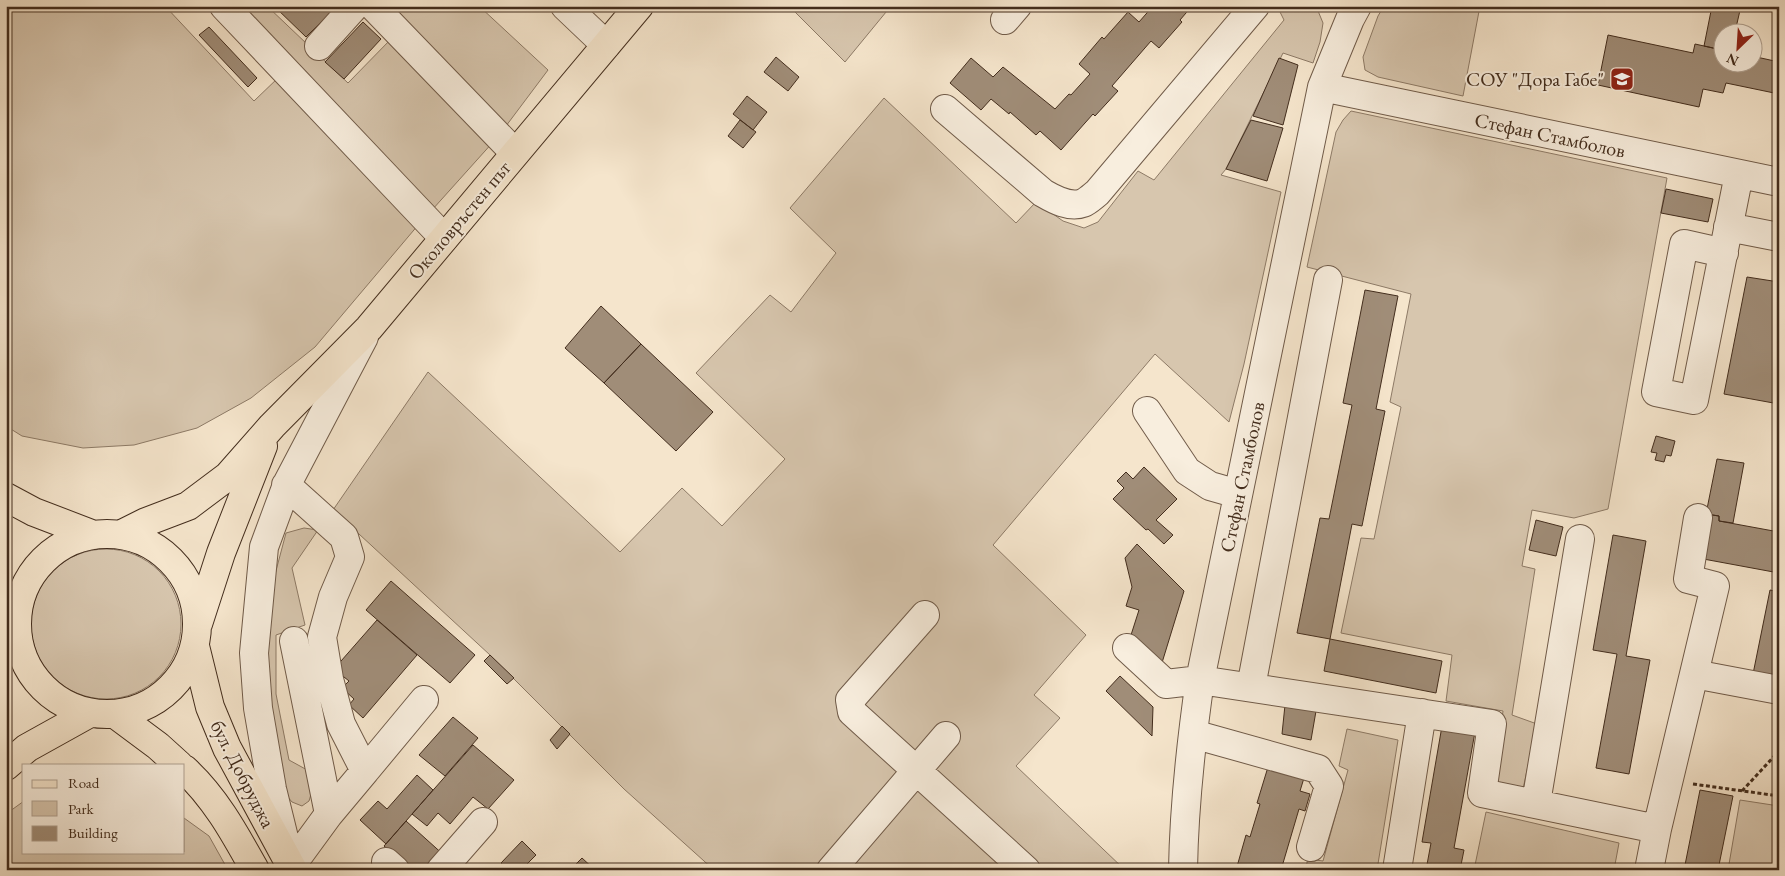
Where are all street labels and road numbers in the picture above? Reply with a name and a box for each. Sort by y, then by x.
street label: Стефан Стамболов [1472,106,1628,164]
street label: Околовръстен път [402,155,516,285]
street label: Стефан Стамболов [1213,399,1271,555]
street label: бул. Добруджа [205,716,281,832]

